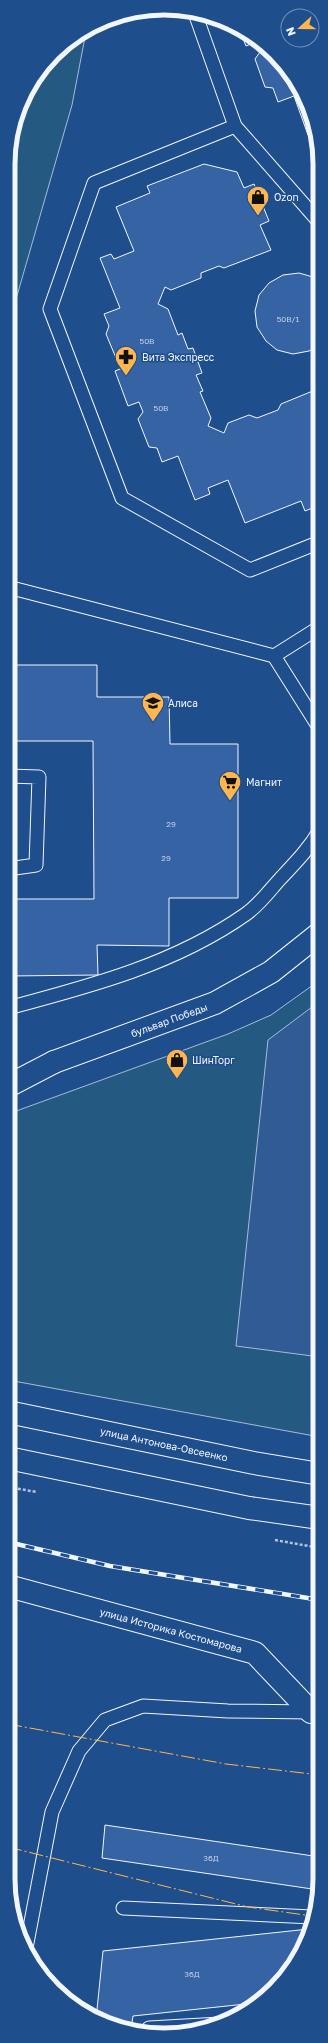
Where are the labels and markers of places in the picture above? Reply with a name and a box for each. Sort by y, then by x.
shop icon: Ozon [245,184,271,217]
place label: Ozon [274,191,299,203]
pharmacy icon: Вита Экспресс [113,344,139,377]
place label: Вита Экспресс [142,351,215,363]
school or university icon: Алиса [140,690,166,723]
place label: Алиса [168,697,198,709]
supermarket icon: Магнит [217,769,243,802]
place label: Магнит [246,776,282,788]
shop icon: ШинТорг [164,1047,190,1080]
place label: ШинТорг [192,1054,235,1066]

